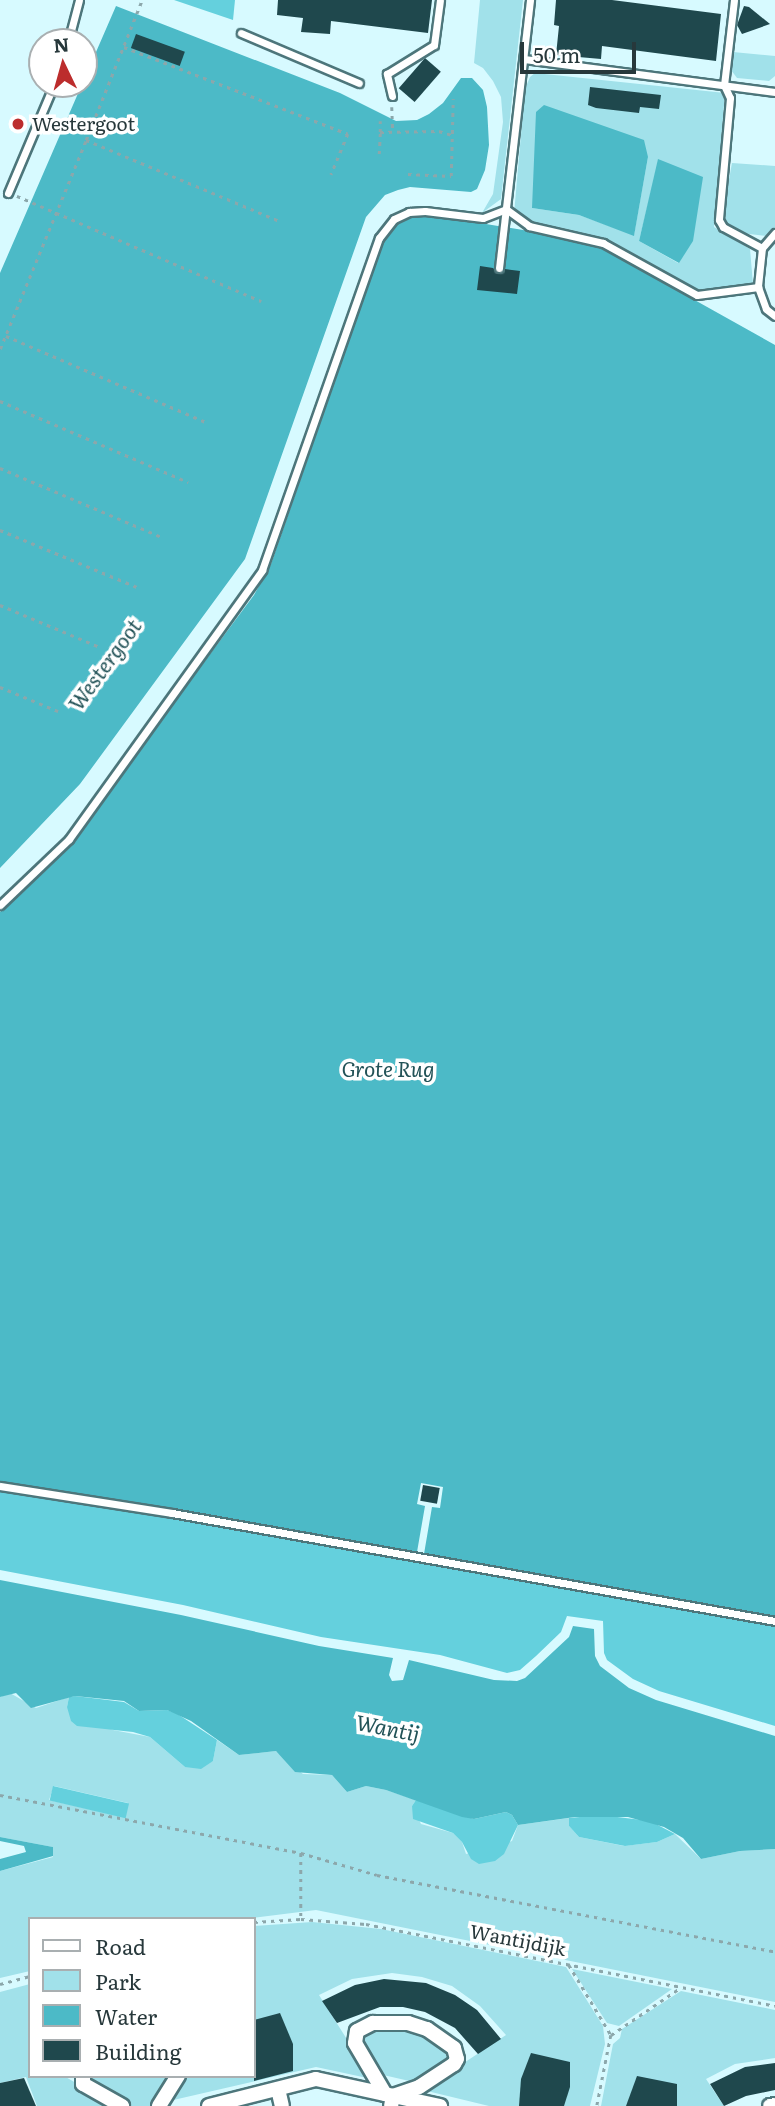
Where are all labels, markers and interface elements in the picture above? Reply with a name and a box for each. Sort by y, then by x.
north arrow [28,28,98,98]
scale bar [523,28,638,72]
text: N [52,29,71,59]
text: 50 m [533,38,580,69]
place label: Westergoot [32,113,135,135]
marker: Westergoot [10,116,26,132]
water label: Westergoot [62,613,146,715]
water label: Grote Rug [342,1055,434,1081]
water label: Wantij [354,1708,422,1746]
legend [28,1917,256,2078]
street label: Wantijdijk [468,1920,568,1960]
text: Road [95,1930,146,1961]
text: Park [95,1965,141,1996]
text: Water [95,2000,157,2031]
text: Building [95,2035,181,2066]

